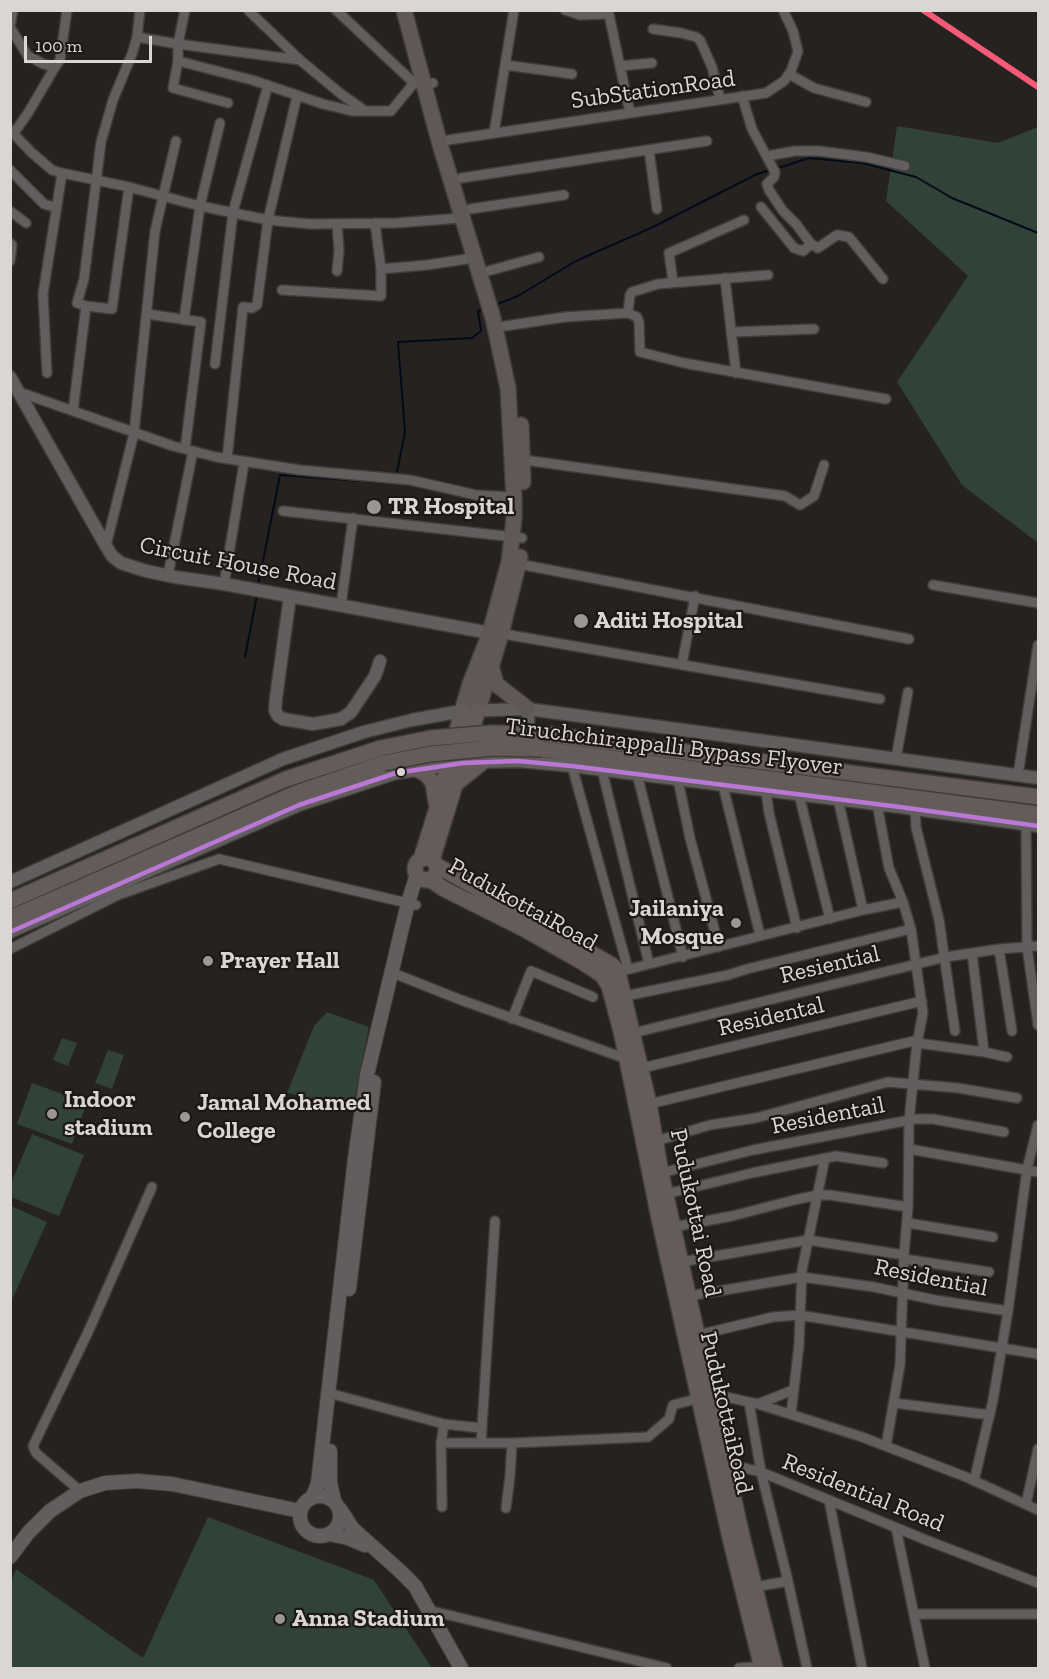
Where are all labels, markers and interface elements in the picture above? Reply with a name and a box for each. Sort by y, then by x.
scale bar [27,24,154,62]
text: 100 m [35,35,82,57]
street label: SubStationRoad [569,64,737,116]
place label: TR Hospital [388,493,514,521]
marker: TR Hospital [365,498,383,516]
street label: Circuit House Road [137,531,339,597]
place label: Aditi Hospital [594,607,743,635]
marker: Aditi Hospital [572,612,590,630]
street label: Tiruchchirappalli Bypass Flyover [504,712,844,782]
unlabelled marker [395,766,407,778]
street label: PudukottaiRoad [443,852,603,958]
place label: Jailaniya Mosque [629,895,724,951]
marker: Jailaniya Mosque [729,916,743,930]
street label: Resiential [777,940,883,990]
place label: Prayer Hall [220,947,340,975]
marker: Prayer Hall [201,954,215,968]
street label: Residental [715,991,827,1043]
place label: Indoor stadium [64,1086,153,1142]
place label: Jamal Mohamed College [197,1089,371,1145]
street label: Residentail [769,1091,887,1141]
marker: Indoor stadium [45,1107,59,1121]
marker: Jamal Mohamed College [178,1110,192,1124]
street label: Pudukottai Road [663,1126,727,1300]
street label: Residential [872,1253,990,1303]
street label: PudukottaiRoad [693,1329,759,1497]
street label: Residential Road [778,1447,948,1539]
place label: Anna Stadium [292,1605,445,1633]
marker: Anna Stadium [273,1612,287,1626]

